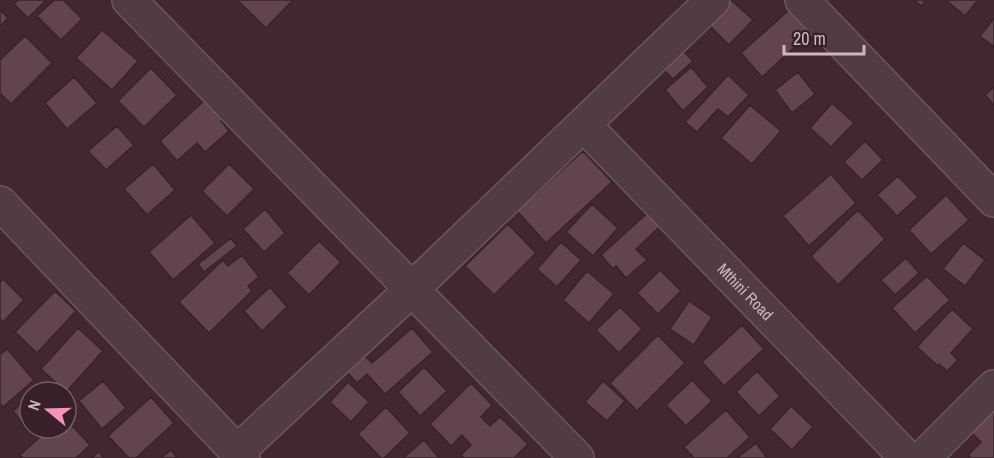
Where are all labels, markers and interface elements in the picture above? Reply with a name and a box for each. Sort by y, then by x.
scale bar [784,18,864,56]
text: 20 m [793,26,826,51]
street label: Mthini Road [713,258,778,325]
north arrow [18,380,78,440]
text: N [22,397,46,413]

